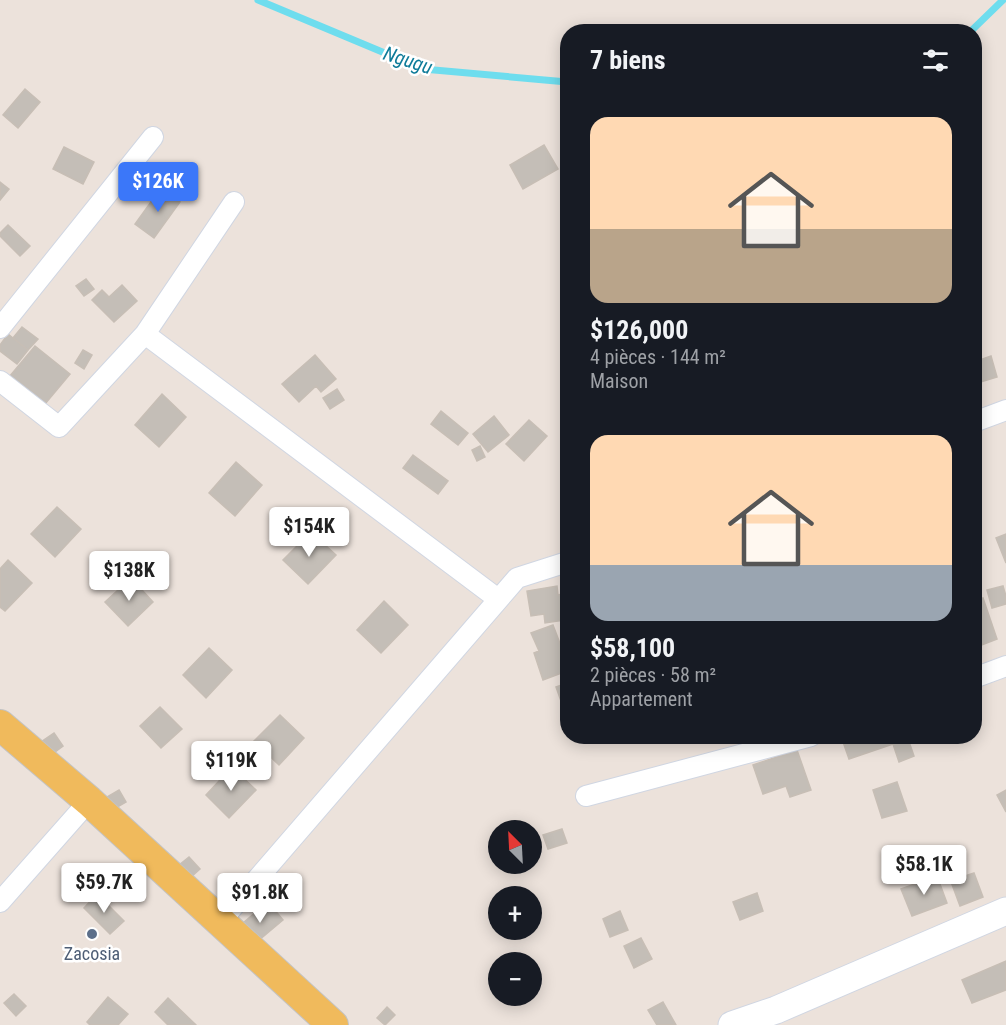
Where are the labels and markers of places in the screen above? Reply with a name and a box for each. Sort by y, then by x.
pin: $126K [116,162,200,213]
pin: $154K [267,507,351,558]
pin: $138K [87,551,171,602]
pin: $119K [189,741,273,792]
pin: $58.1K [875,845,973,896]
pin: $59.7K [55,863,153,914]
pin: $91.8K [211,873,309,924]
marker: Zacosia [85,927,99,941]
place label: Zacosia [64,943,120,964]

